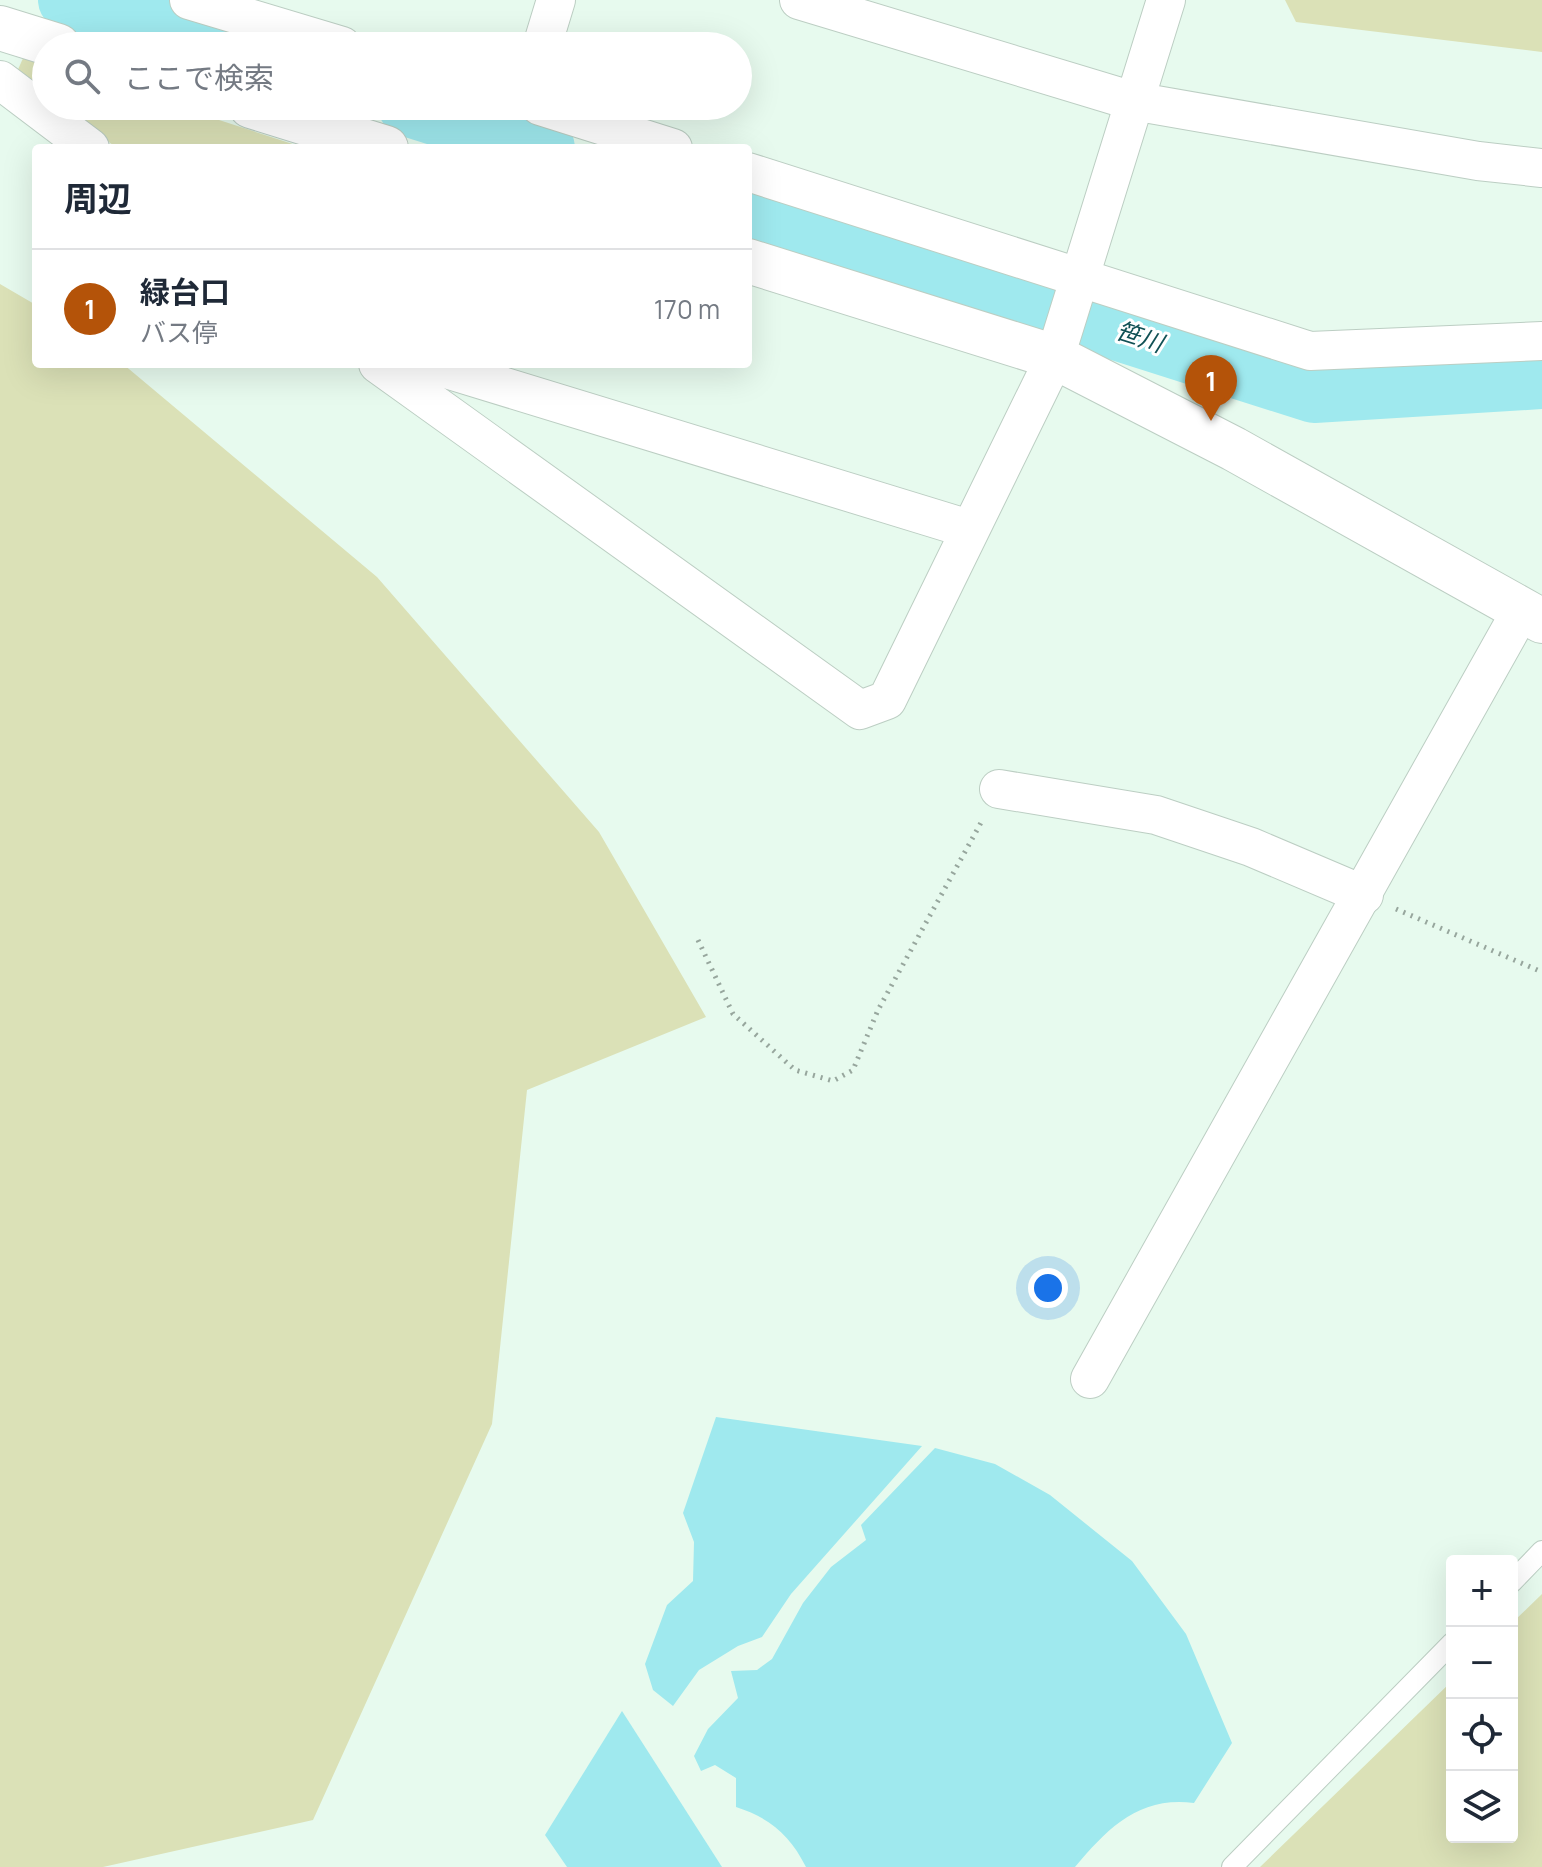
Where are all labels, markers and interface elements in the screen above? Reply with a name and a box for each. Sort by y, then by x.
search box [32,32,752,120]
icon: search [60,54,104,98]
text: ここで検索 [124,57,274,98]
text: 周辺 [64,175,132,221]
text: 緑台口 [140,271,230,312]
text: 1 [84,291,96,327]
text: 170 m [654,291,720,327]
water label: 笹川 [1112,313,1171,360]
text: バス停 [140,314,218,350]
pin: 1 [1185,355,1237,421]
your location [1028,1268,1068,1308]
map controls [1446,1555,1518,1843]
button: + [1446,1555,1518,1627]
button: − [1446,1627,1518,1699]
button: locate [1446,1699,1518,1771]
button: layers [1446,1771,1518,1843]

